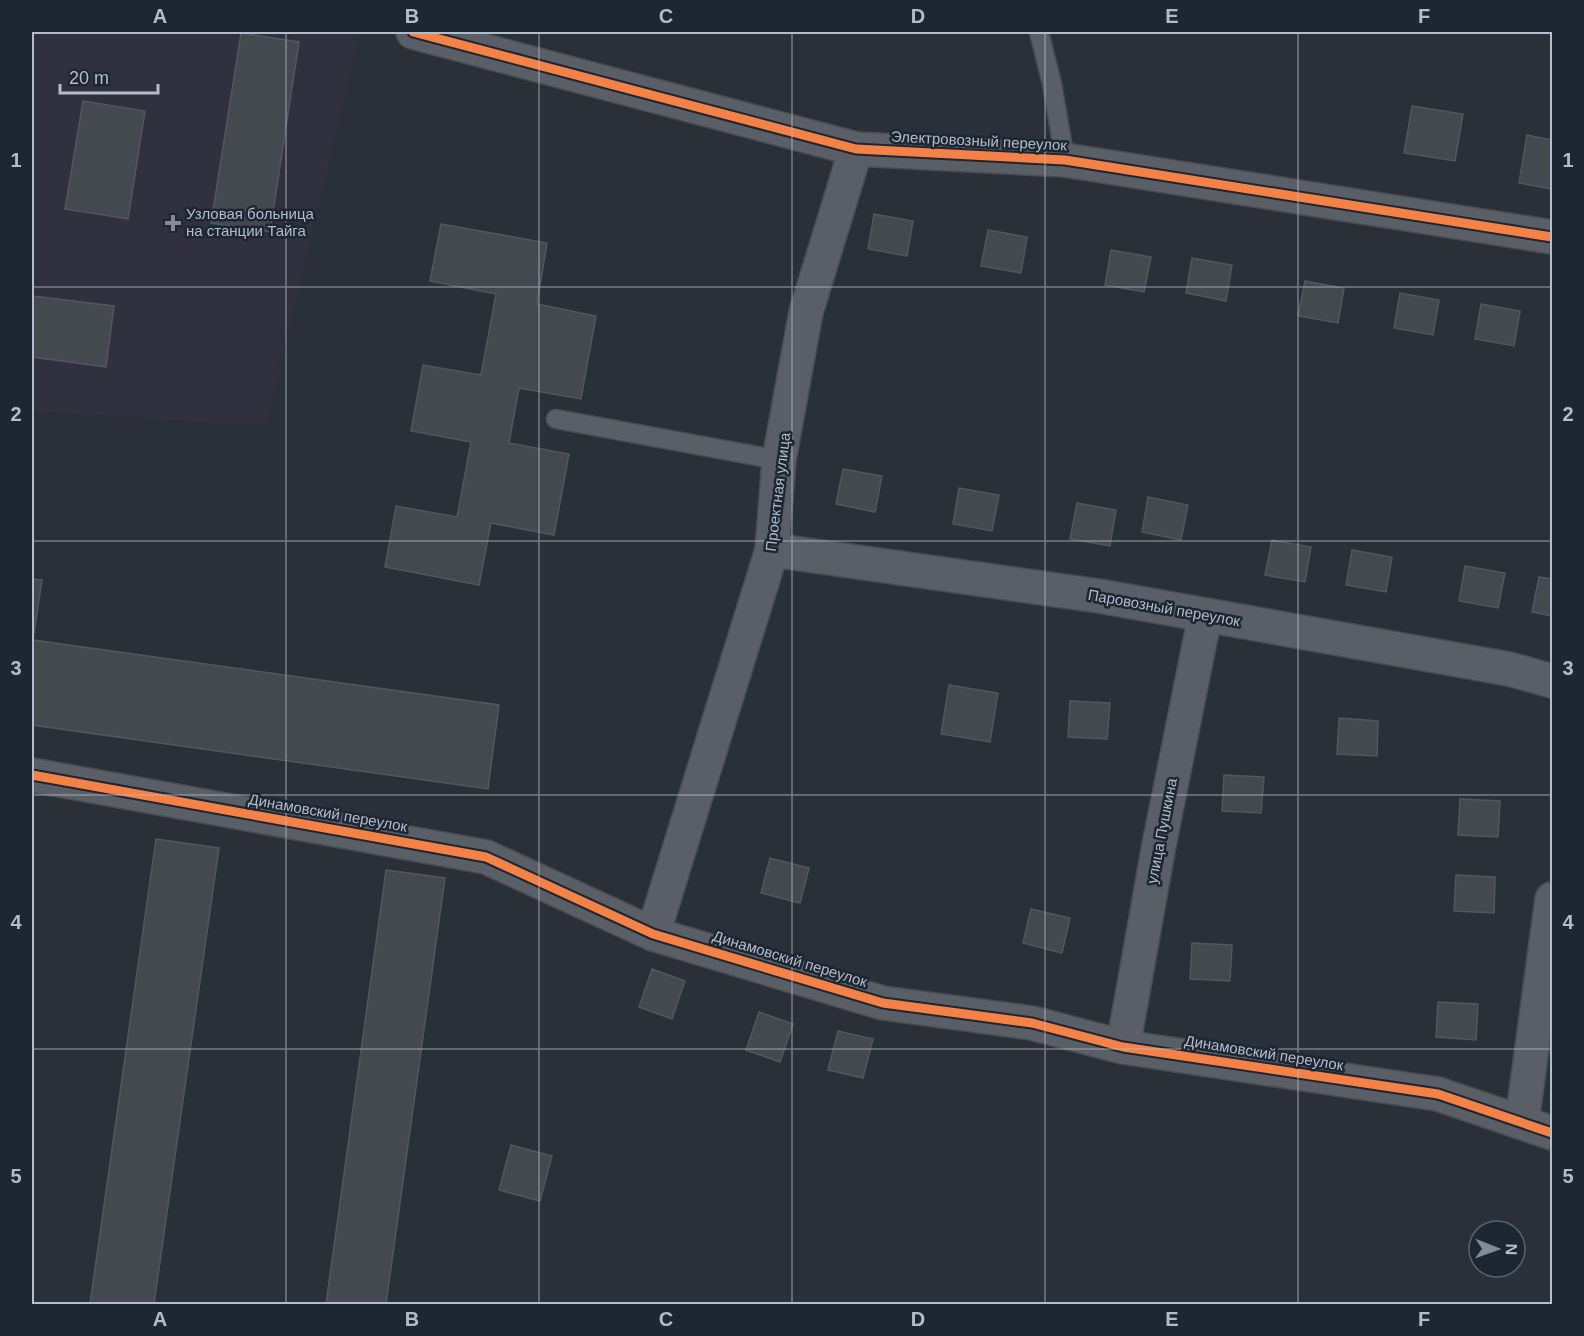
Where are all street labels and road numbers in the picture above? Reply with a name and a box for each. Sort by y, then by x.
street label: Электровозный переулок [891,127,1068,154]
street label: Проектная улица [762,431,793,552]
street label: Паровозный переулок [1087,586,1242,629]
street label: улица Пушкина [1143,776,1180,885]
street label: Динамовский переулок [248,790,409,835]
street label: Динамовский переулок [711,927,870,990]
street label: Динамовский переулок [1183,1032,1345,1074]

